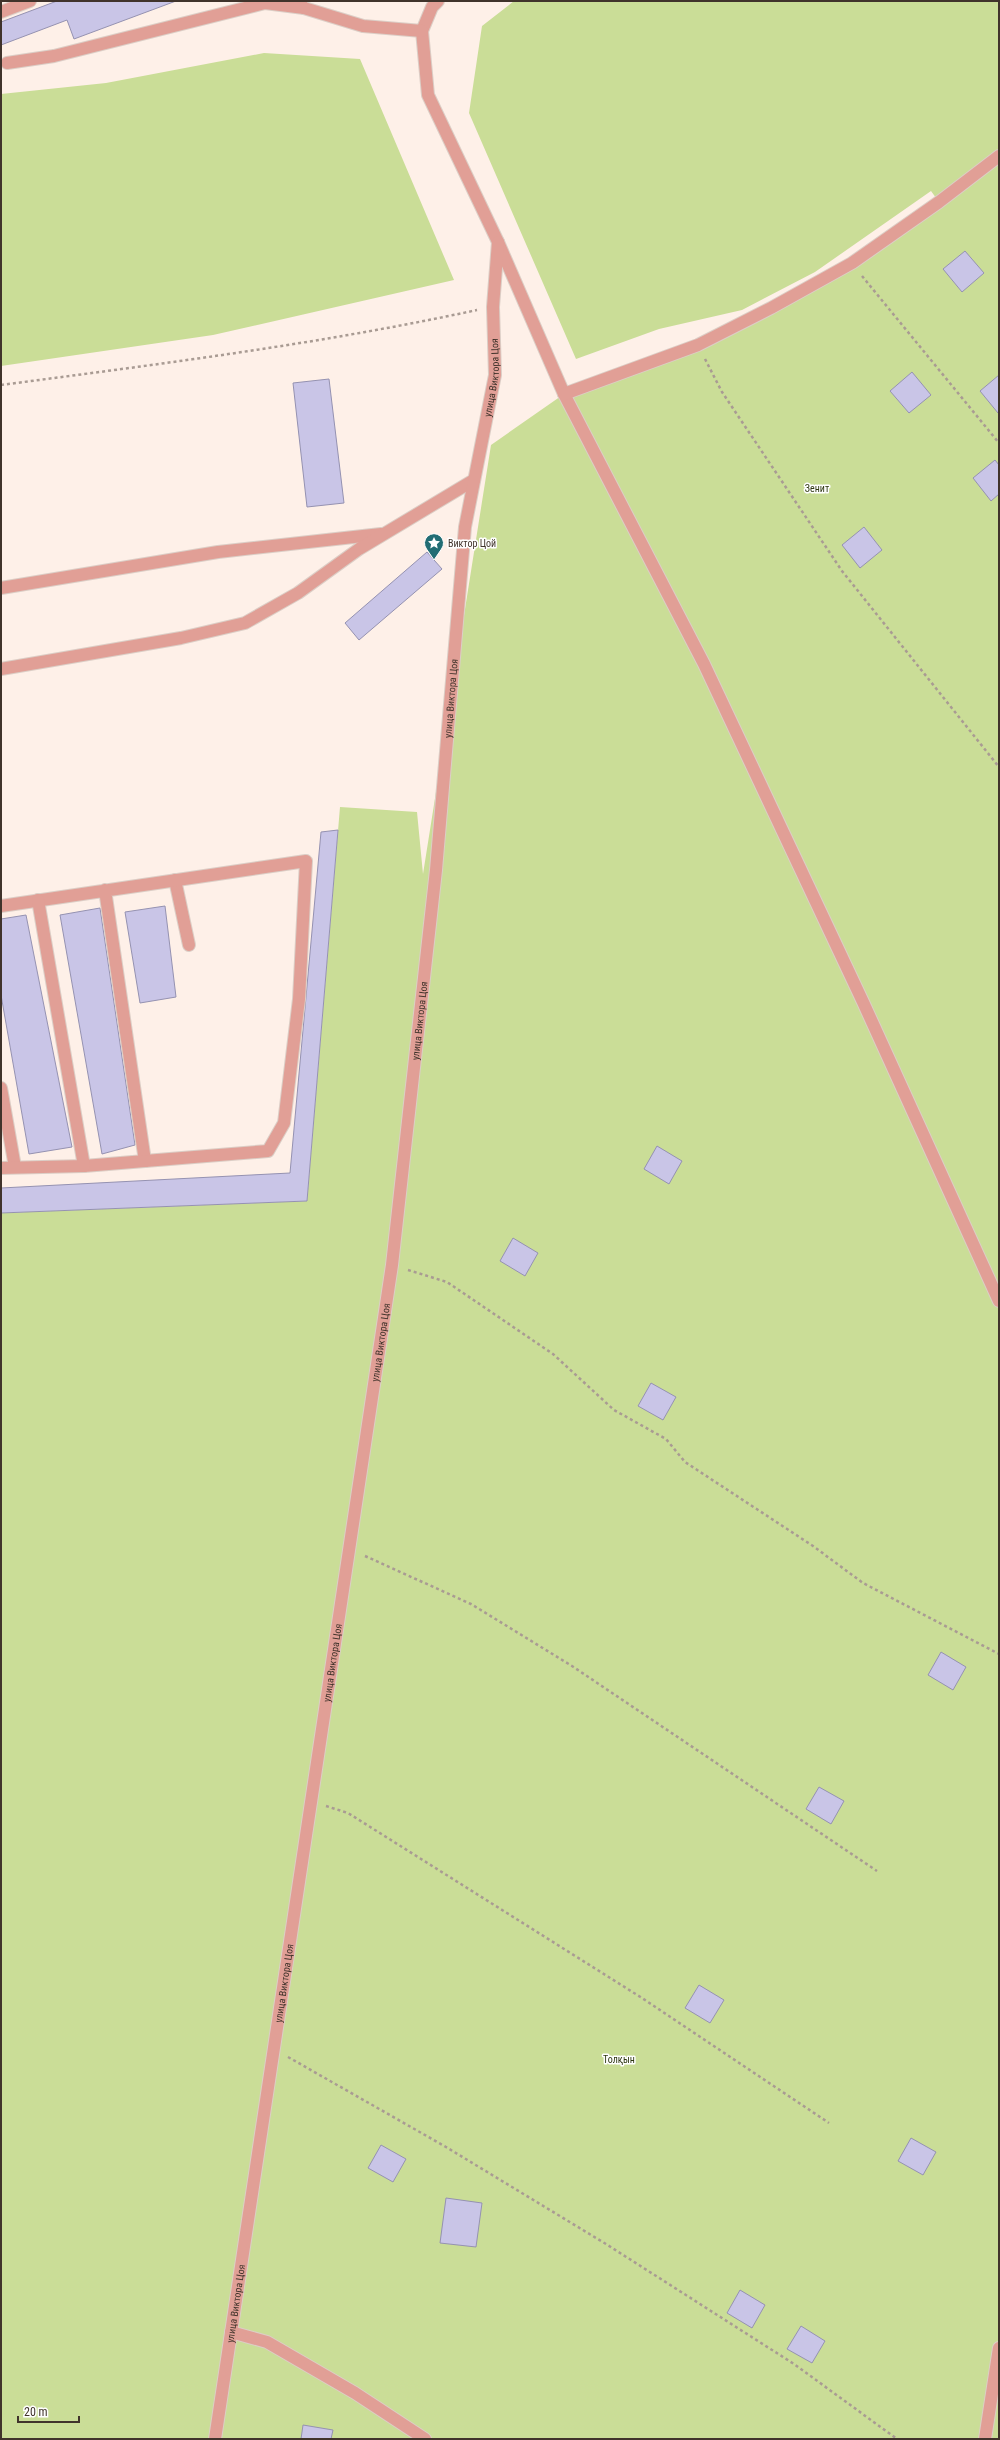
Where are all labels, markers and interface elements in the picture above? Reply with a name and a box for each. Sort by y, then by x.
street label: улица Виктора Цоя [482,338,501,418]
park label: Зенит [805,483,829,494]
place icon: Виктор Цой [423,532,445,560]
place label: Виктор Цой [448,538,496,549]
street label: улица Виктора Цоя [442,658,460,738]
street label: улица Виктора Цоя [410,981,430,1061]
street label: улица Виктора Цоя [369,1302,392,1382]
street label: улица Виктора Цоя [321,1623,344,1703]
street label: улица Виктора Цоя [273,1943,296,2023]
park label: Толқын [603,2054,635,2065]
street label: улица Виктора Цоя [225,2263,247,2344]
scale bar [18,2398,79,2424]
text: 20 m [24,2405,48,2419]

